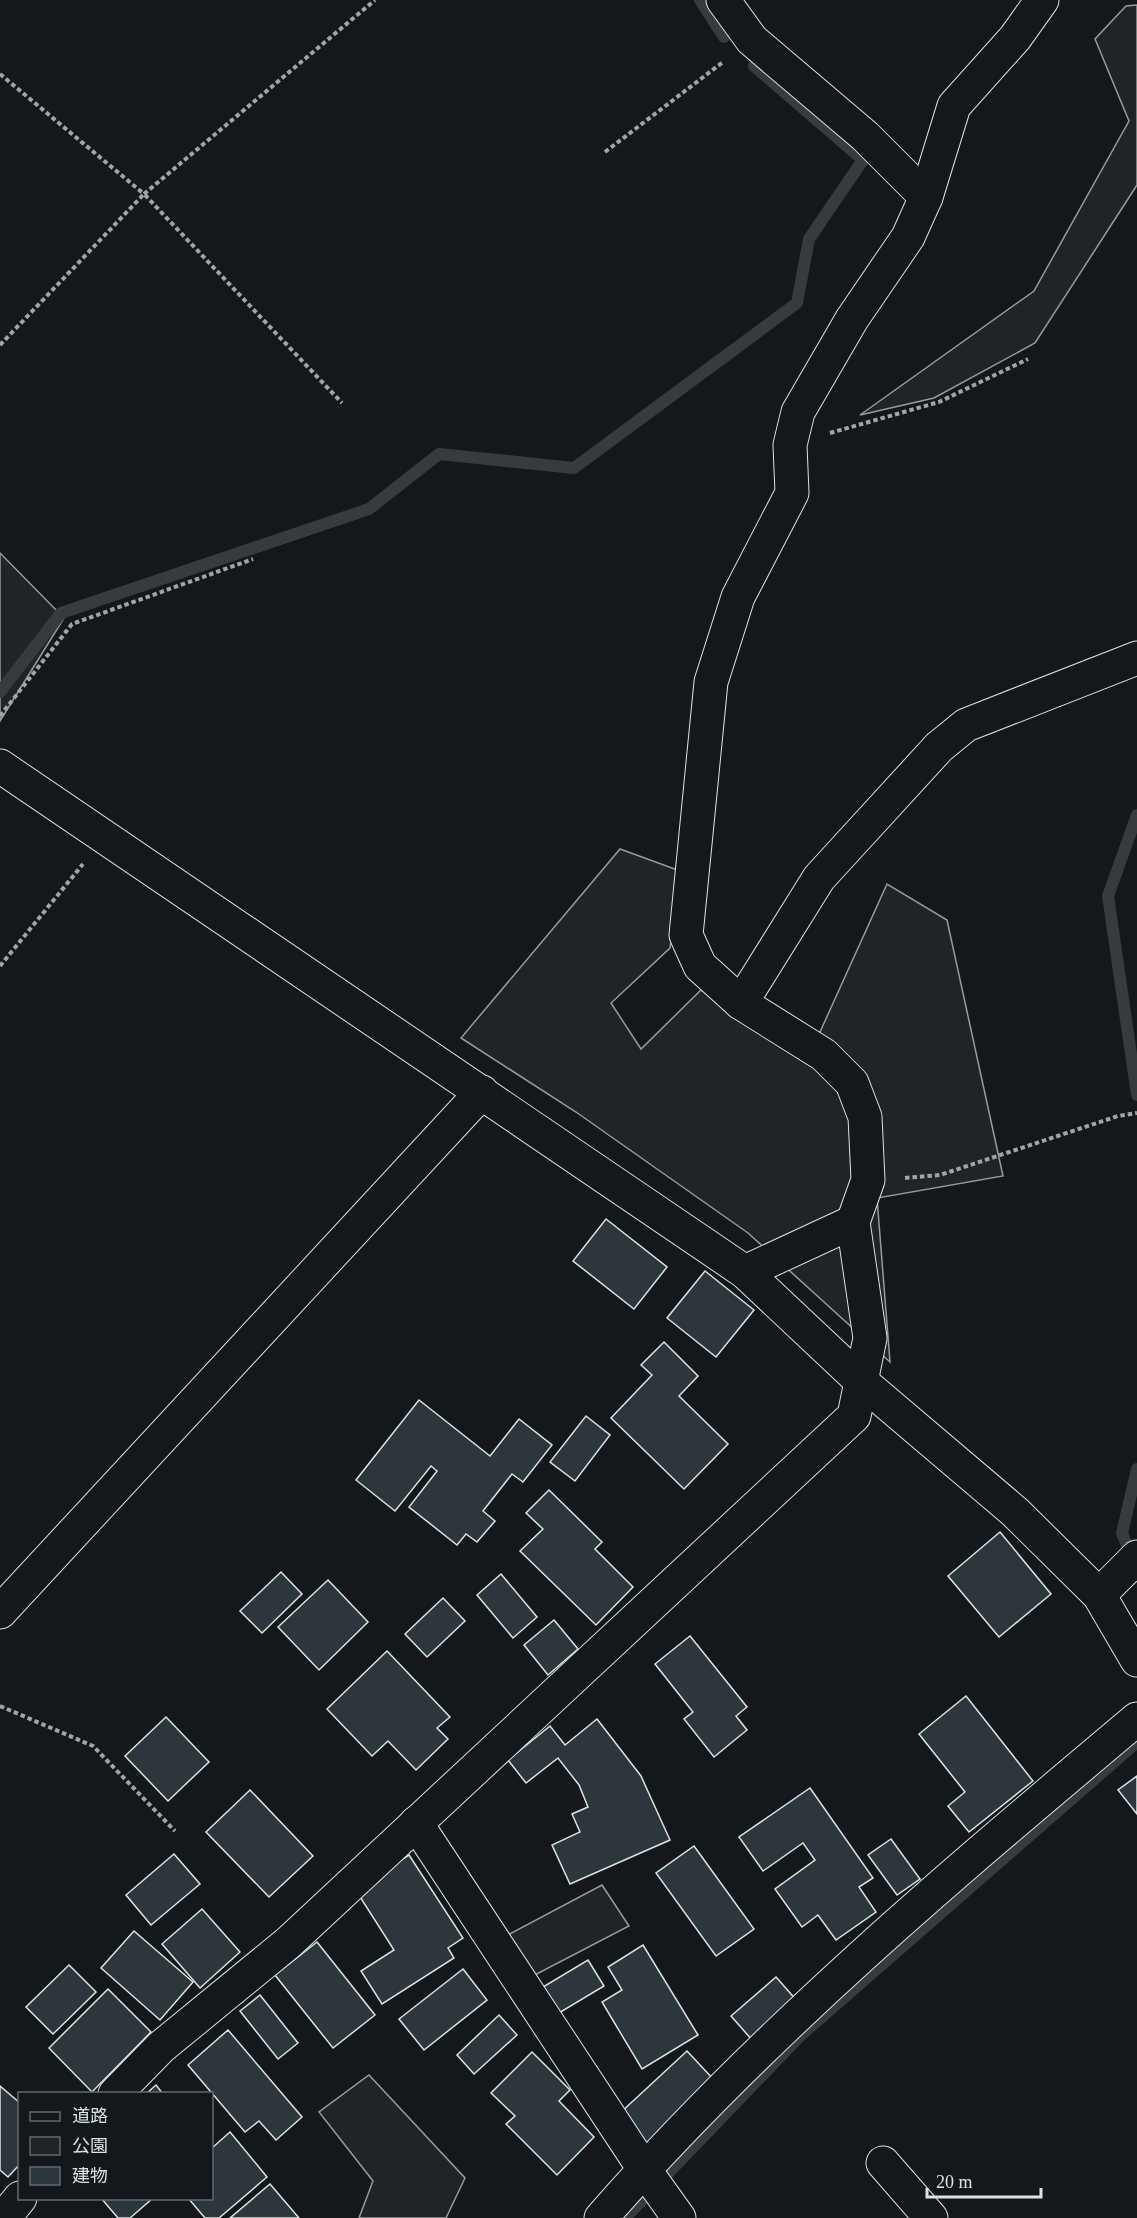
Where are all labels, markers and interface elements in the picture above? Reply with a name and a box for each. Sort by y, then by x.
legend [18,2092,213,2200]
text: 道路 [72,2106,108,2126]
text: 公園 [72,2136,108,2156]
scale bar [927,2161,1041,2199]
text: 建物 [72,2166,108,2186]
text: 20 m [936,2172,973,2192]

